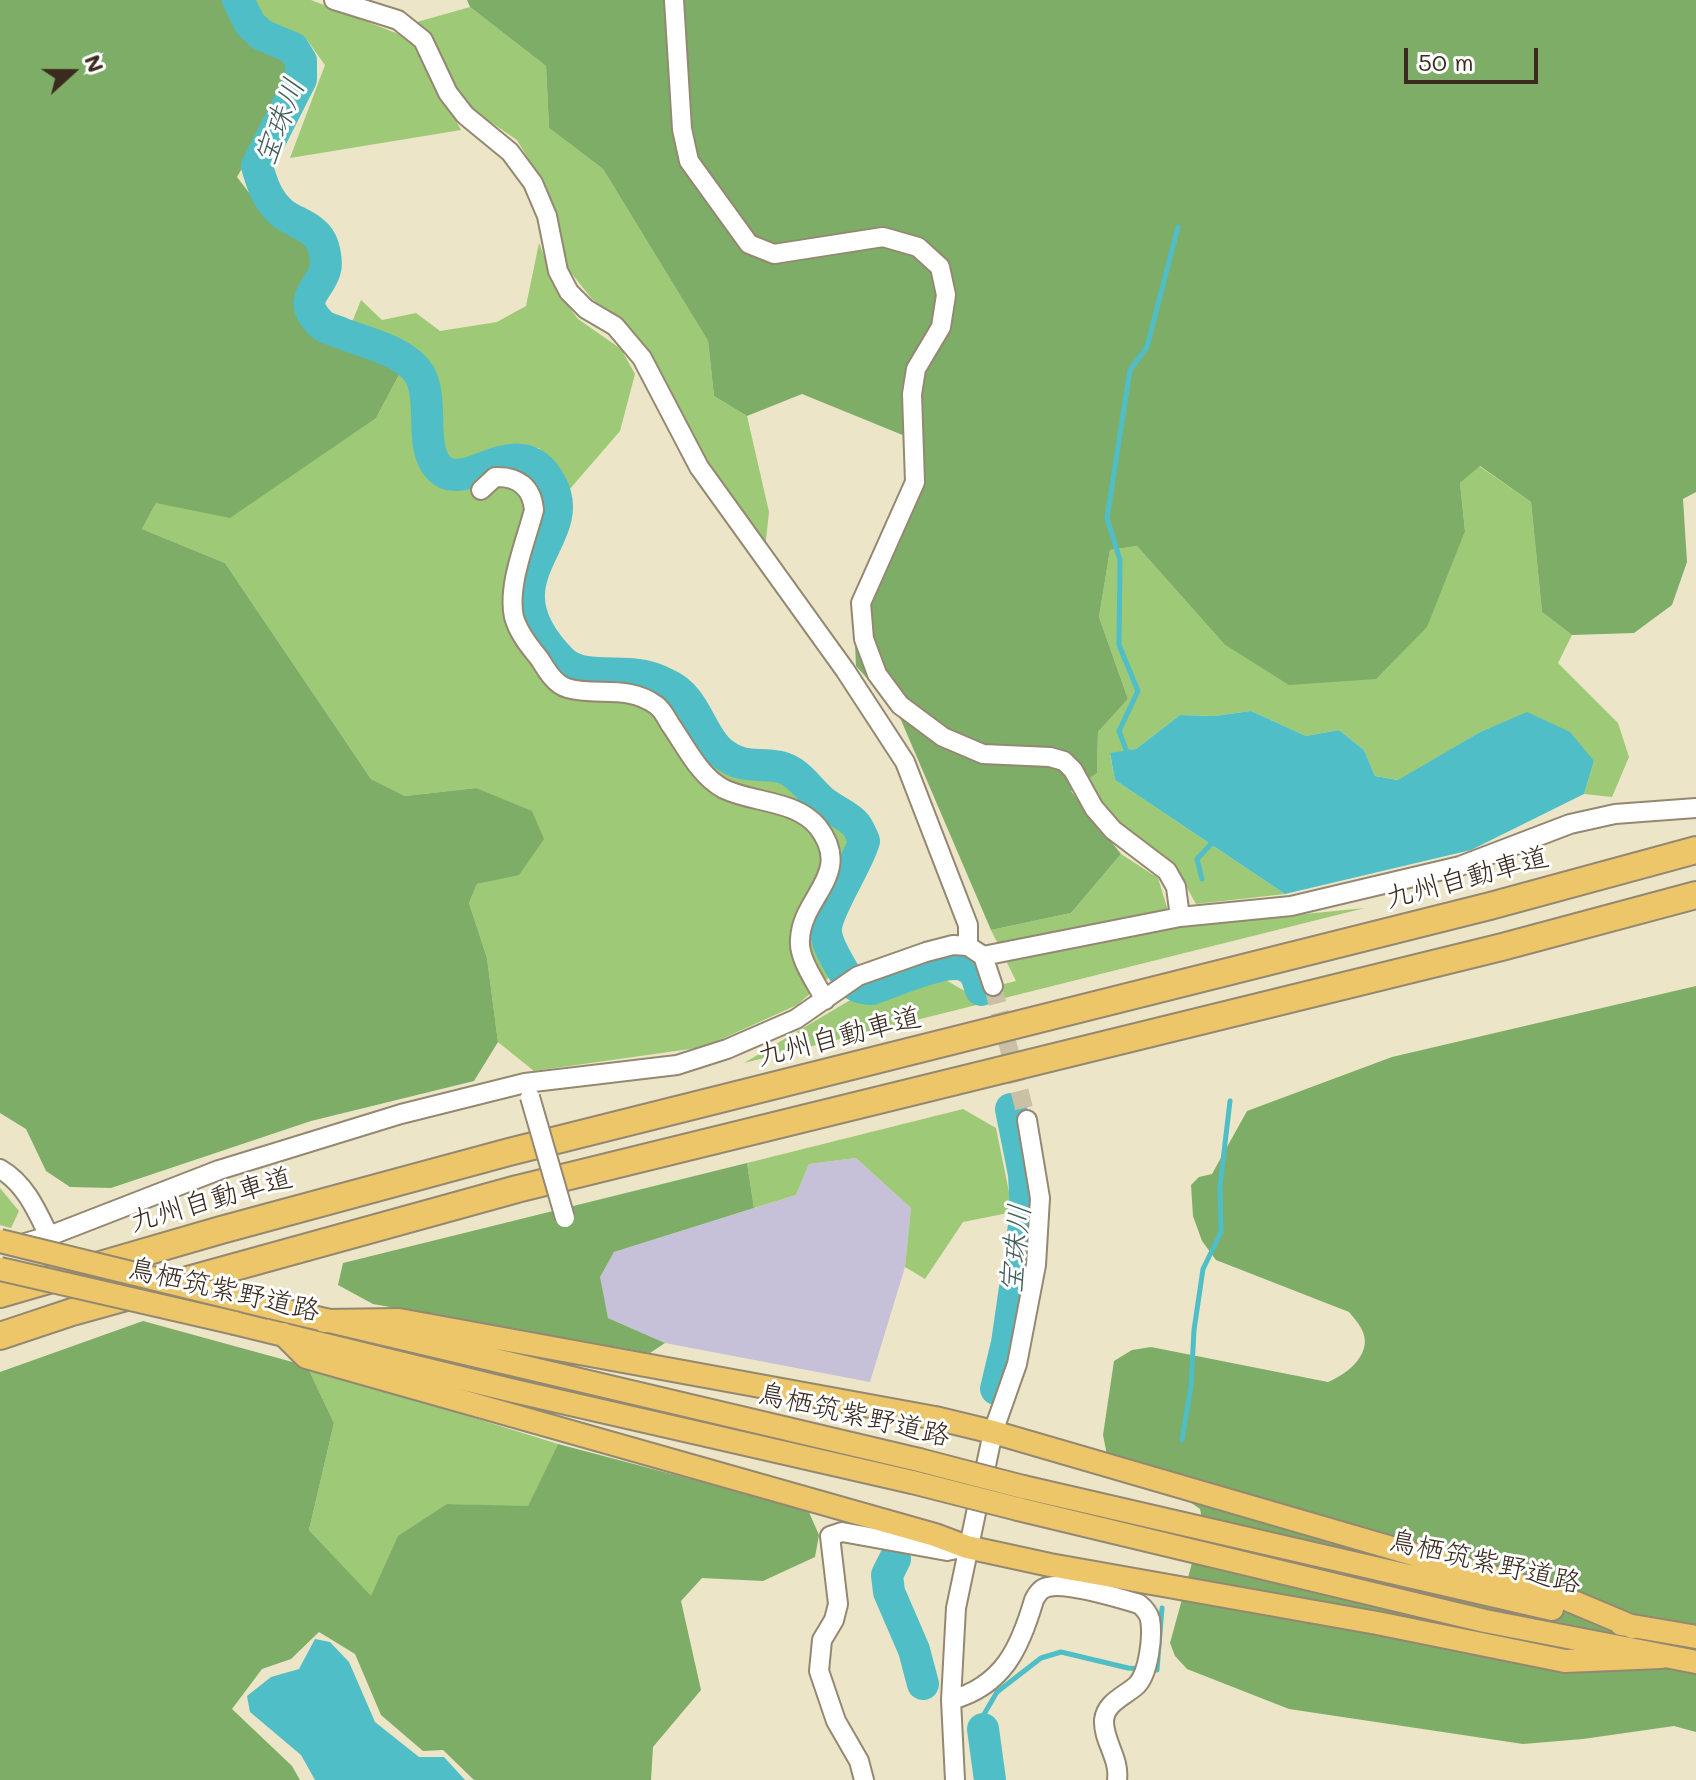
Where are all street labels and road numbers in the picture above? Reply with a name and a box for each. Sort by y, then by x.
street label: 九州自動車道 [1382,840,1552,916]
street label: 九州自動車道 [753,1000,925,1074]
street label: 九州自動車道 [126,1161,296,1239]
street label: 鳥栖筑紫野道路 [125,1252,323,1328]
street label: 鳥栖筑紫野道路 [755,1377,953,1453]
street label: 鳥栖筑紫野道路 [1386,1524,1584,1600]

